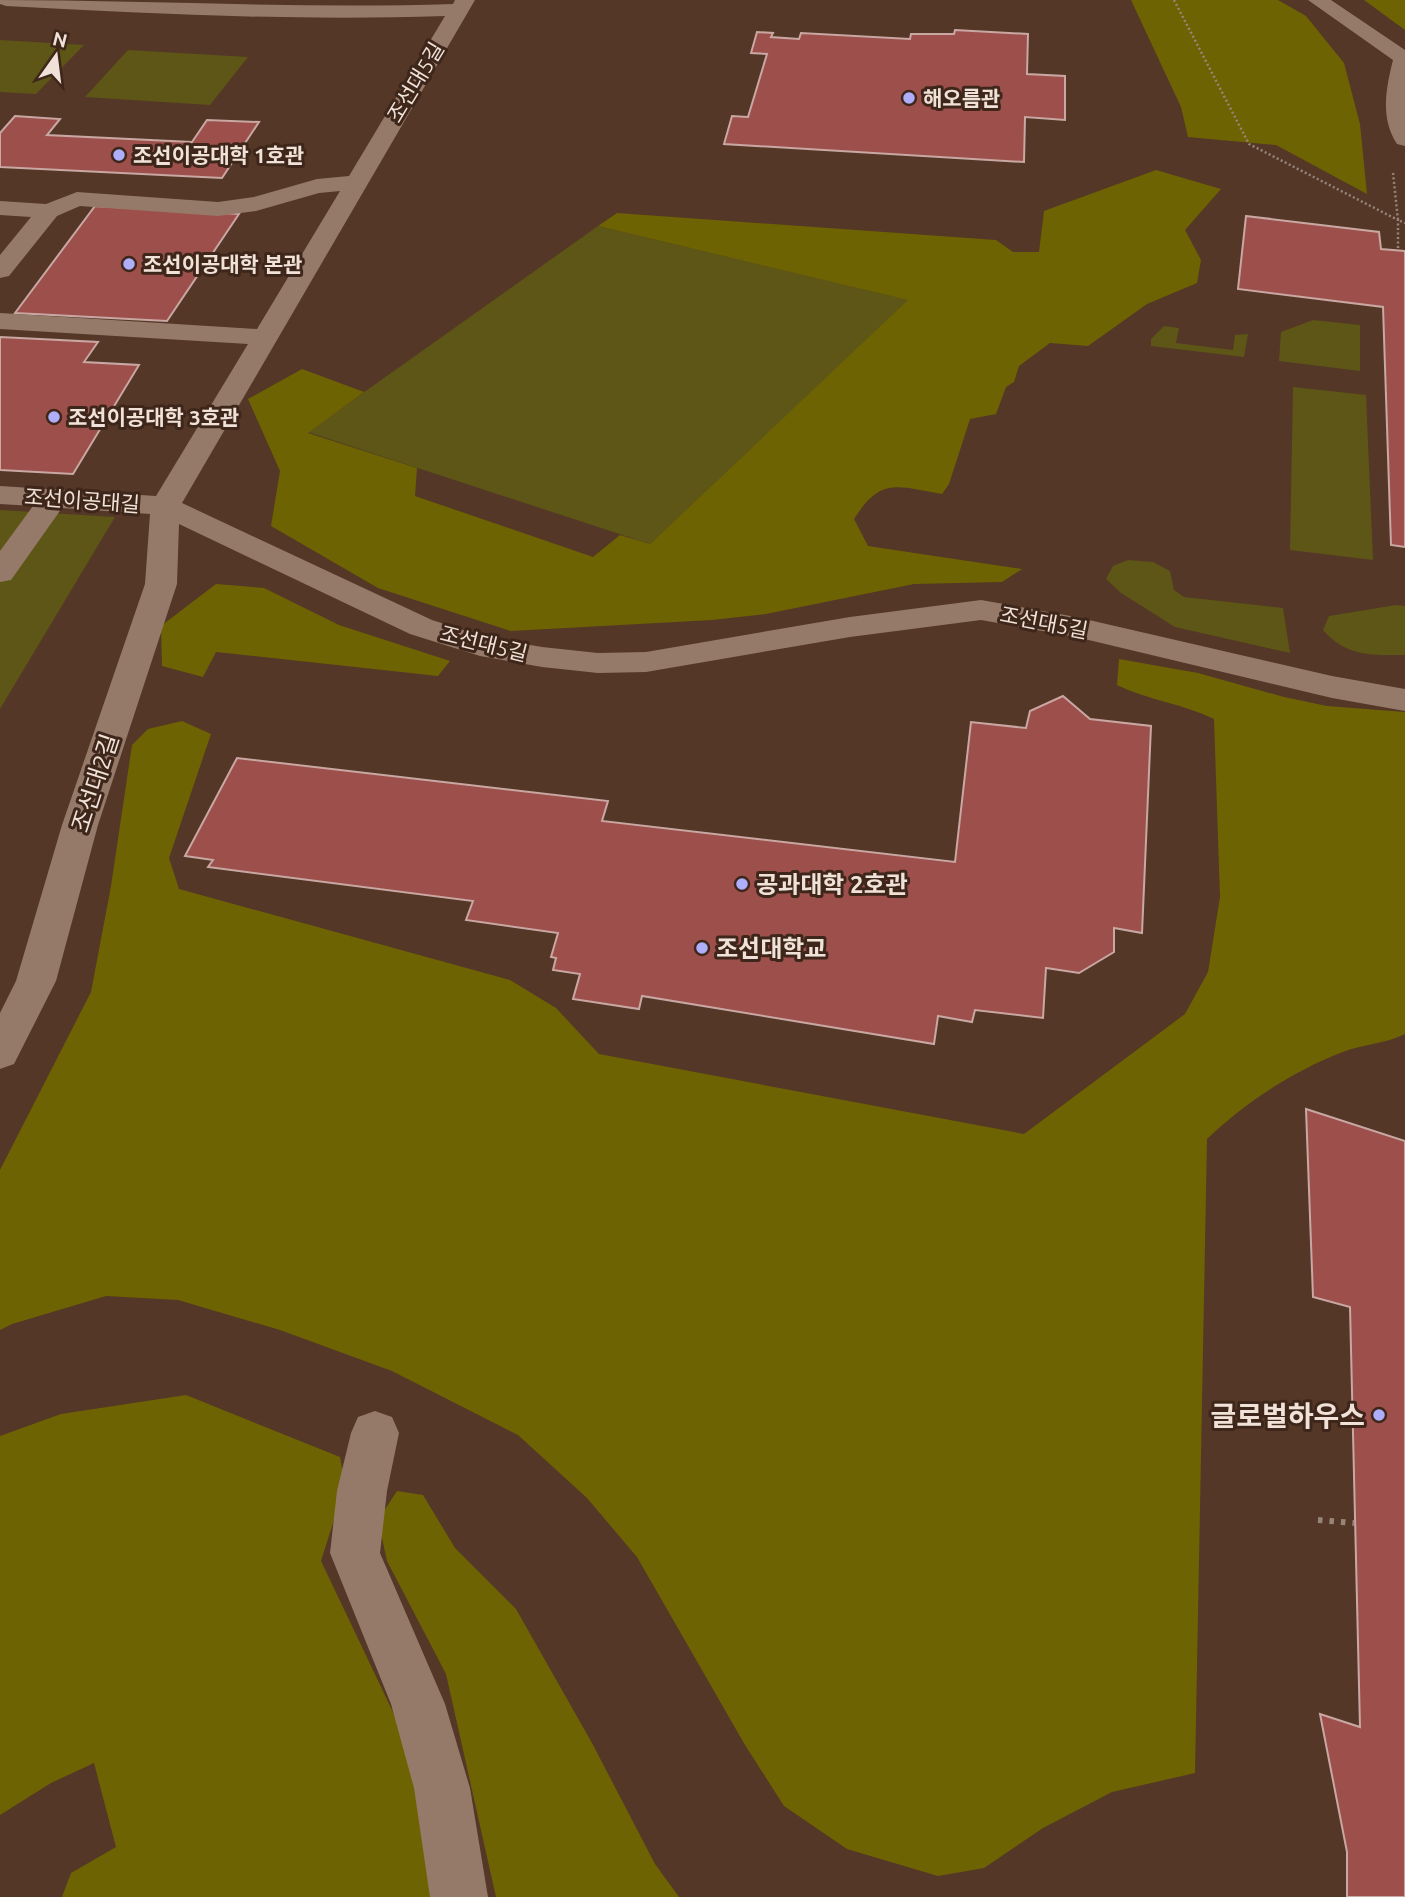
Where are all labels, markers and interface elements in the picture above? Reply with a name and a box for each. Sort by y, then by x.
north arrow [21,21,91,91]
text: N [51,27,70,52]
street label: 조선대5길 [382,38,448,126]
place label: 해오름관 [923,86,1000,110]
marker: 해오름관 [901,90,917,106]
place label: 조선이공대학 1호관 [133,143,304,167]
marker: 조선이공대학 1호관 [111,147,127,163]
place label: 조선이공대학 본관 [143,252,303,276]
marker: 조선이공대학 본관 [121,256,137,272]
place label: 조선이공대학 3호관 [68,405,239,429]
marker: 조선이공대학 3호관 [46,409,62,425]
street label: 조선이공대길 [23,484,141,516]
street label: 조선대5길 [998,602,1090,642]
street label: 조선대5길 [438,621,530,665]
street label: 조선대2길 [66,730,124,836]
place label: 공과대학 2호관 [756,871,908,898]
marker: 공과대학 2호관 [734,876,750,892]
place label: 조선대학교 [716,935,826,962]
marker: 조선대학교 [694,940,710,956]
place label: 글로벌하우스 [1210,1400,1365,1431]
marker: 글로벌하우스 [1371,1407,1387,1423]

